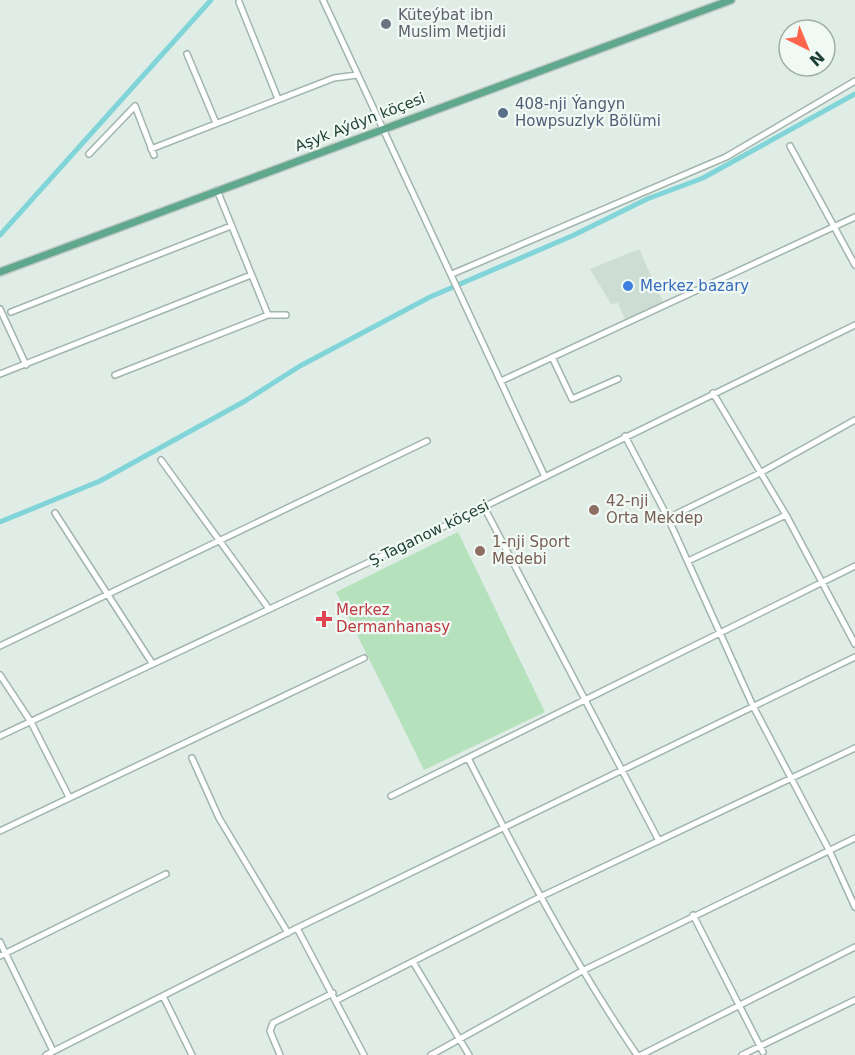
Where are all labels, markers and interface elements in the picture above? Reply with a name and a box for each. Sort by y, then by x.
place label: Küteýbat ibn Muslim Metjidi [398,6,506,41]
marker: Küteýbat ibn Muslim Metjidi [379,17,393,31]
north arrow [777,18,837,78]
text: N [806,47,828,70]
street label: Aşyk Aýdyn köçesi [292,89,428,155]
place label: 408-nji Ýangyn Howpsuzlyk Bölümi [515,94,661,130]
marker: 408-nji Ýangyn Howpsuzlyk Bölümi [496,106,510,120]
place label: Merkez bazary [640,277,749,295]
marker: Merkez bazary [621,279,635,293]
place label: 42-nji Orta Mekdep [606,492,703,527]
street label: Ş.Taganow köçesi [366,496,492,570]
marker: 42-nji Orta Mekdep [587,503,601,517]
place label: 1-nji Sport Medebi [492,533,570,568]
marker: 1-nji Sport Medebi [473,544,487,558]
place label: Merkez Dermanhanasy [336,601,450,636]
marker: Merkez Dermanhanasy [317,612,331,626]

